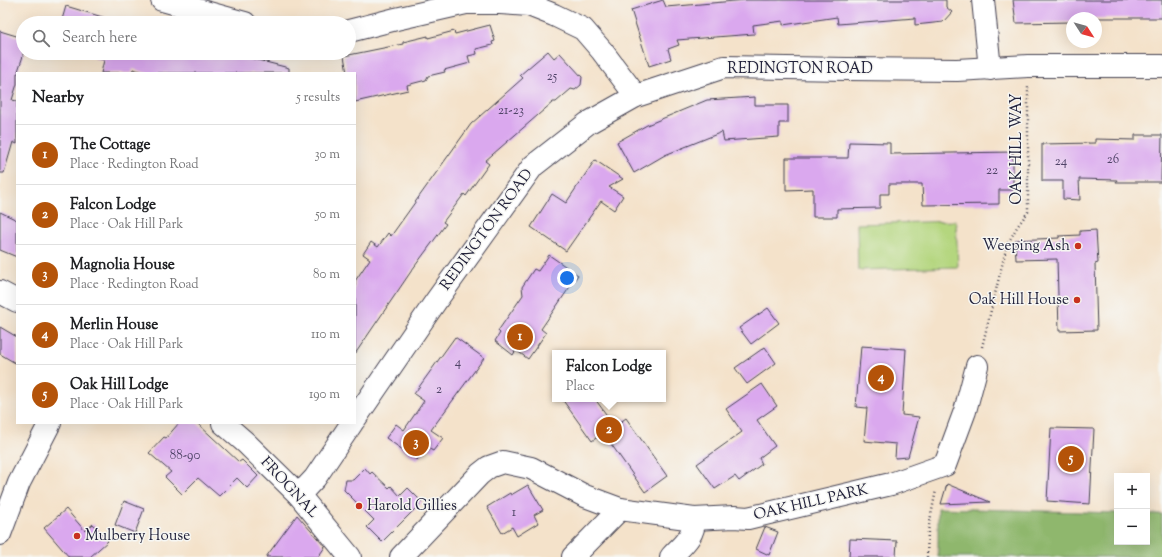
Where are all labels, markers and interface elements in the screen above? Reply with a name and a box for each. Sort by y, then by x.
north arrow [1066,12,1102,48]
search box [16,16,356,60]
icon: search [30,27,52,49]
text: Search here [62,28,137,49]
street label: REDINGTON ROAD [727,59,873,80]
house number: 25 [547,68,558,86]
text: Nearby [32,86,84,110]
text: 5 results [296,89,340,107]
street label: OAK HILL WAY [1007,93,1028,205]
house number: 21-23 [498,102,524,120]
text: The Cottage [70,135,150,156]
text: 1 [43,146,47,164]
text: 30 m [314,146,340,164]
house number: 26 [1107,151,1119,169]
house number: 24 [1055,153,1068,171]
text: Place · Redington Road [70,156,199,174]
house number: 22 [986,162,998,180]
street label: REDINGTON ROAD [436,165,538,295]
text: Falcon Lodge [70,195,156,216]
text: 2 [42,206,48,224]
text: 50 m [315,206,340,224]
text: Place · Oak Hill Park [70,216,183,234]
place label: Weeping Ash [982,236,1070,257]
marker: Weeping Ash [1073,241,1083,251]
text: Magnolia House [70,255,175,276]
text: 3 [42,266,48,284]
text: 80 m [313,266,340,284]
your location [557,268,577,288]
text: Place · Redington Road [70,276,199,294]
place label: Oak Hill House [969,290,1069,311]
marker: Oak Hill House [1072,295,1082,305]
text: Merlin House [70,315,158,336]
pin: 1 [507,322,533,352]
text: 4 [42,326,48,344]
text: 110 m [311,326,340,344]
text: Place · Oak Hill Park [70,336,183,354]
popup [552,350,666,402]
house number: 4 [455,354,462,372]
text: Falcon Lodge [566,357,652,378]
pin: 4 [868,363,894,393]
text: Oak Hill Lodge [70,375,169,396]
text: Place [566,378,595,396]
house number: 2 [436,381,442,399]
text: 5 [43,386,47,404]
text: 190 m [309,386,340,404]
text: Place · Oak Hill Park [70,396,183,414]
pin: 2 [596,415,622,445]
pin: 3 [403,428,429,458]
pin: 5 [1058,444,1084,474]
house number: 88-90 [170,447,200,465]
street label: FROGNAL [255,453,323,523]
map controls [1114,473,1150,545]
button: + [1114,473,1150,509]
street label: OAK HILL PARK [752,480,871,526]
place label: Harold Gillies [367,496,457,517]
marker: Harold Gillies [354,501,364,511]
house number: 1 [512,504,517,522]
button: − [1114,509,1150,545]
place label: Mulberry House [85,526,190,547]
marker: Mulberry House [72,531,82,541]

